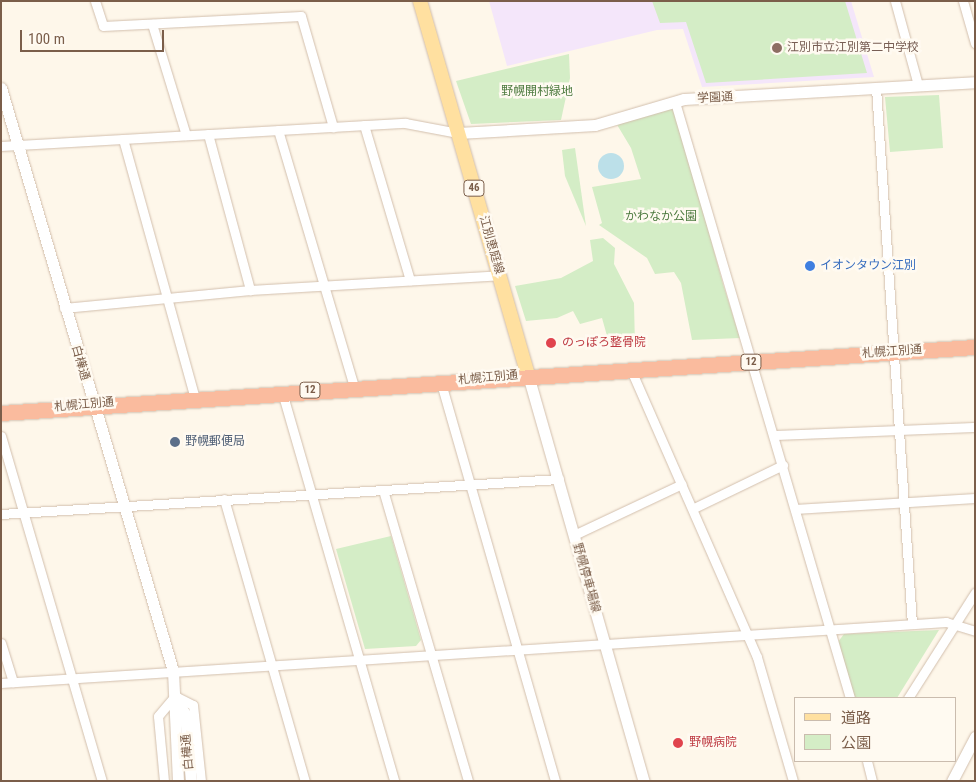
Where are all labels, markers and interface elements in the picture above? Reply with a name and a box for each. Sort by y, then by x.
scale bar [22,20,166,52]
text: 100 m [28,30,65,48]
place label: 江別市立江別第二中学校 [787,41,919,55]
marker: 江別市立江別第二中学校 [771,42,783,54]
park label: 野幌開村緑地 [501,85,573,99]
street label: 学園通 [697,90,733,106]
road number: 46 [463,180,485,197]
park label: かわなか公園 [625,210,697,224]
street label: 江別恵庭線 [476,214,506,276]
place label: イオンタウン江別 [820,259,916,273]
marker: イオンタウン江別 [804,260,816,272]
marker: のっぽろ整骨院 [544,336,558,350]
place label: のっぽろ整骨院 [562,336,646,350]
street label: 札幌江別通 [862,343,922,361]
street label: 白樺通 [68,344,92,382]
road number: 12 [740,354,762,371]
street label: 札幌江別通 [457,368,519,388]
road number: 12 [299,382,321,398]
street label: 札幌江別通 [53,395,115,415]
place label: 野幌郵便局 [185,435,245,449]
marker: 野幌郵便局 [169,436,181,448]
street label: 野幌停車場線 [569,541,603,615]
legend [794,697,956,762]
text: 道路 [841,709,871,727]
street label: 白樺通 [179,733,197,771]
text: 公園 [841,734,871,752]
marker: 野幌病院 [671,736,685,750]
place label: 野幌病院 [689,736,737,750]

